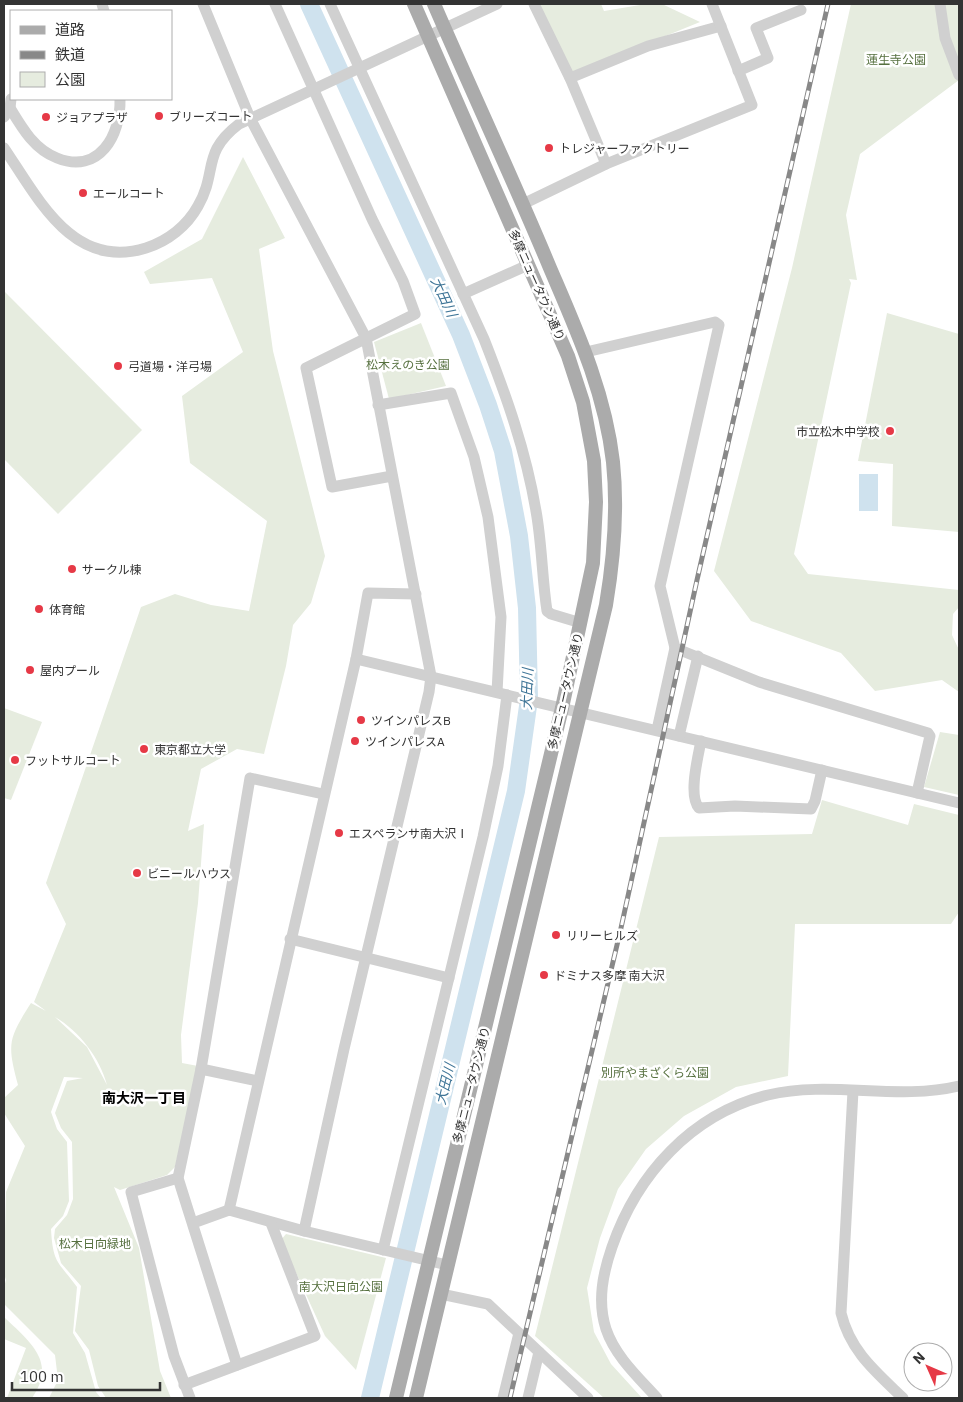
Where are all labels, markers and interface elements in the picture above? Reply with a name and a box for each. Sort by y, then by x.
legend [10,10,172,100]
text: 道路 [55,20,85,39]
text: 鉄道 [55,45,85,64]
park label: 蓮生寺公園 [866,52,926,67]
text: 公園 [55,70,85,89]
place label: ブリーズコート [169,109,252,124]
place label: ジョアプラザ [56,110,128,125]
marker: ブリーズコート [153,110,165,122]
marker: ジョアプラザ [40,111,52,123]
place label: トレジャーファクトリー [559,141,690,156]
marker: トレジャーファクトリー [543,142,555,154]
place label: エールコート [93,186,165,201]
marker: エールコート [77,187,89,199]
street label: 多摩ニュータウン通り [506,227,568,343]
water label: 大田川 [427,274,462,322]
park label: 松木えのき公園 [366,357,450,372]
place label: 弓道場・洋弓場 [128,359,212,374]
marker: 弓道場・洋弓場 [112,360,124,372]
place label: 市立松木中学校 [796,424,880,439]
marker: 市立松木中学校 [884,425,896,437]
place label: サークル棟 [82,562,142,577]
marker: サークル棟 [66,563,78,575]
place label: 体育館 [49,602,85,617]
marker: 体育館 [33,603,45,615]
street label: 多摩ニュータウン通り [544,631,586,751]
place label: 屋内プール [40,663,100,678]
marker: 屋内プール [24,664,36,676]
water label: 大田川 [517,666,537,710]
place label: ツインパレスB [371,713,451,728]
marker: ツインパレスB [355,714,367,726]
place label: ツインパレスA [365,734,445,749]
marker: ツインパレスA [349,735,361,747]
place label: 東京都立大学 [154,742,226,757]
marker: 東京都立大学 [138,743,150,755]
place label: フットサルコート [25,753,121,768]
marker: フットサルコート [9,754,21,766]
place label: エスペランサ南大沢Ⅰ [349,826,468,841]
marker: エスペランサ南大沢Ⅰ [333,827,345,839]
place label: ビニールハウス [147,866,231,881]
marker: ビニールハウス [131,867,143,879]
place label: リリーヒルズ [566,928,638,943]
marker: リリーヒルズ [550,929,562,941]
place label: ドミナス多摩 南大沢 [554,968,665,983]
marker: ドミナス多摩 南大沢 [538,969,550,981]
street label: 多摩ニュータウン通り [449,1025,493,1145]
water label: 大田川 [431,1060,459,1107]
park label: 別所やまざくら公園 [601,1065,709,1080]
district label: 南大沢一丁目 [102,1089,186,1107]
park label: 松木日向緑地 [59,1236,131,1251]
park label: 南大沢日向公園 [299,1279,383,1294]
north arrow [903,1342,953,1392]
text: N [909,1348,929,1368]
scale bar [12,1360,160,1392]
text: 100 m [20,1367,64,1386]

